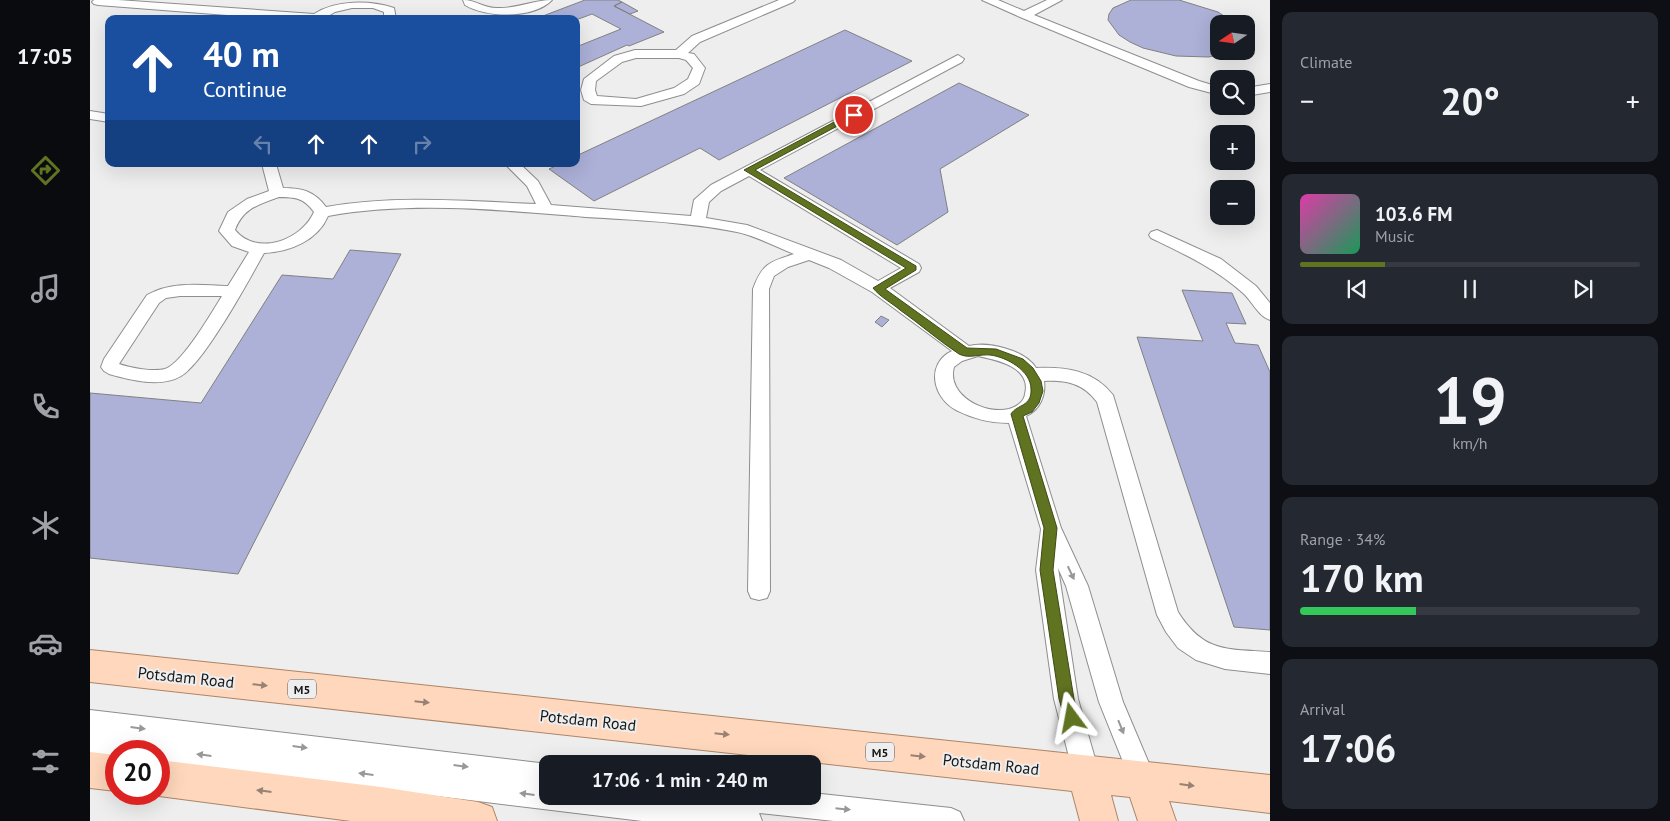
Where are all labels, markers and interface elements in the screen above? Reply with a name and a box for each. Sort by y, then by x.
north arrow [1210,15,1255,60]
map controls [1210,15,1255,225]
text: 40 m [203,31,280,77]
icon: ahead [120,35,185,100]
text: 17:05 [17,42,73,70]
text: Climate [1300,52,1352,72]
button: search [1210,70,1255,115]
text: Continue [203,75,287,103]
text: 20° [1440,76,1500,125]
text: − [1300,82,1314,119]
text: + [1626,82,1640,119]
pin [833,94,875,136]
icon: arrive [840,101,868,129]
button: + [1210,125,1255,170]
icon: left [249,130,277,158]
icon: ahead [302,130,330,158]
icon: ahead [355,130,383,158]
icon: right [408,130,436,158]
icon: directions [28,153,63,188]
button: − [1210,180,1255,225]
text: 103.6 FM [1375,202,1452,226]
text: Music [1375,226,1415,246]
icon: music [28,271,63,306]
icon: previous [1343,275,1371,303]
icon: pause [1456,275,1484,303]
icon: next [1569,275,1597,303]
text: 19 [1433,358,1507,442]
icon: phone [28,389,63,424]
text: km/h [1452,433,1488,453]
icon: climate [28,508,63,543]
text: Range · 34% [1300,529,1385,549]
text: 170 km [1300,553,1424,602]
one-way arrow [1067,566,1075,580]
icon: car [28,626,63,661]
street label: Potsdam Road [137,662,235,692]
road number: M5 [288,680,316,699]
one-way arrow [253,681,269,689]
position arrow [1045,691,1097,743]
one-way arrow [414,698,430,706]
text: Arrival [1300,699,1345,719]
street label: Potsdam Road [539,705,637,735]
one-way arrow [1118,720,1126,734]
text: 17:06 [1300,723,1396,772]
one-way arrow [131,724,147,732]
one-way arrow [714,730,730,738]
speed limit sign: 20 [105,740,170,805]
road number: M5 [866,742,894,762]
one-way arrow [292,743,308,751]
icon: filters [28,744,63,779]
street label: Potsdam Road [942,749,1040,779]
one-way arrow [196,751,212,759]
one-way arrow [910,752,926,760]
one-way arrow [454,762,470,770]
text: 17:06 · 1 min · 240 m [592,768,768,792]
one-way arrow [357,770,373,778]
one-way arrow [1180,781,1196,789]
one-way arrow [255,787,271,795]
one-way arrow [519,790,535,798]
one-way arrow [835,805,851,813]

